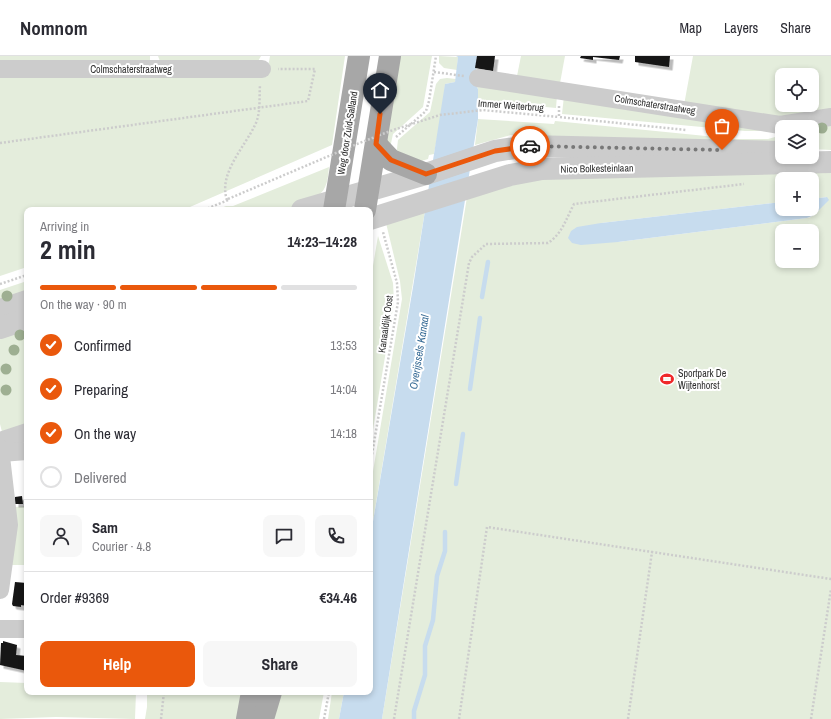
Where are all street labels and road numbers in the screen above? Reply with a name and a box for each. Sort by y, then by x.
street label: Colmschaterstraatweg [90,63,172,76]
street label: Weg door Zuid-Salland [334,90,360,176]
street label: Colmschaterstraatweg [614,92,697,117]
street label: Immer Weiterbrug [478,97,545,114]
street label: Nico Bolkesteinlaan [560,161,634,176]
street label: Kanaaldijk Oost [375,294,396,354]

